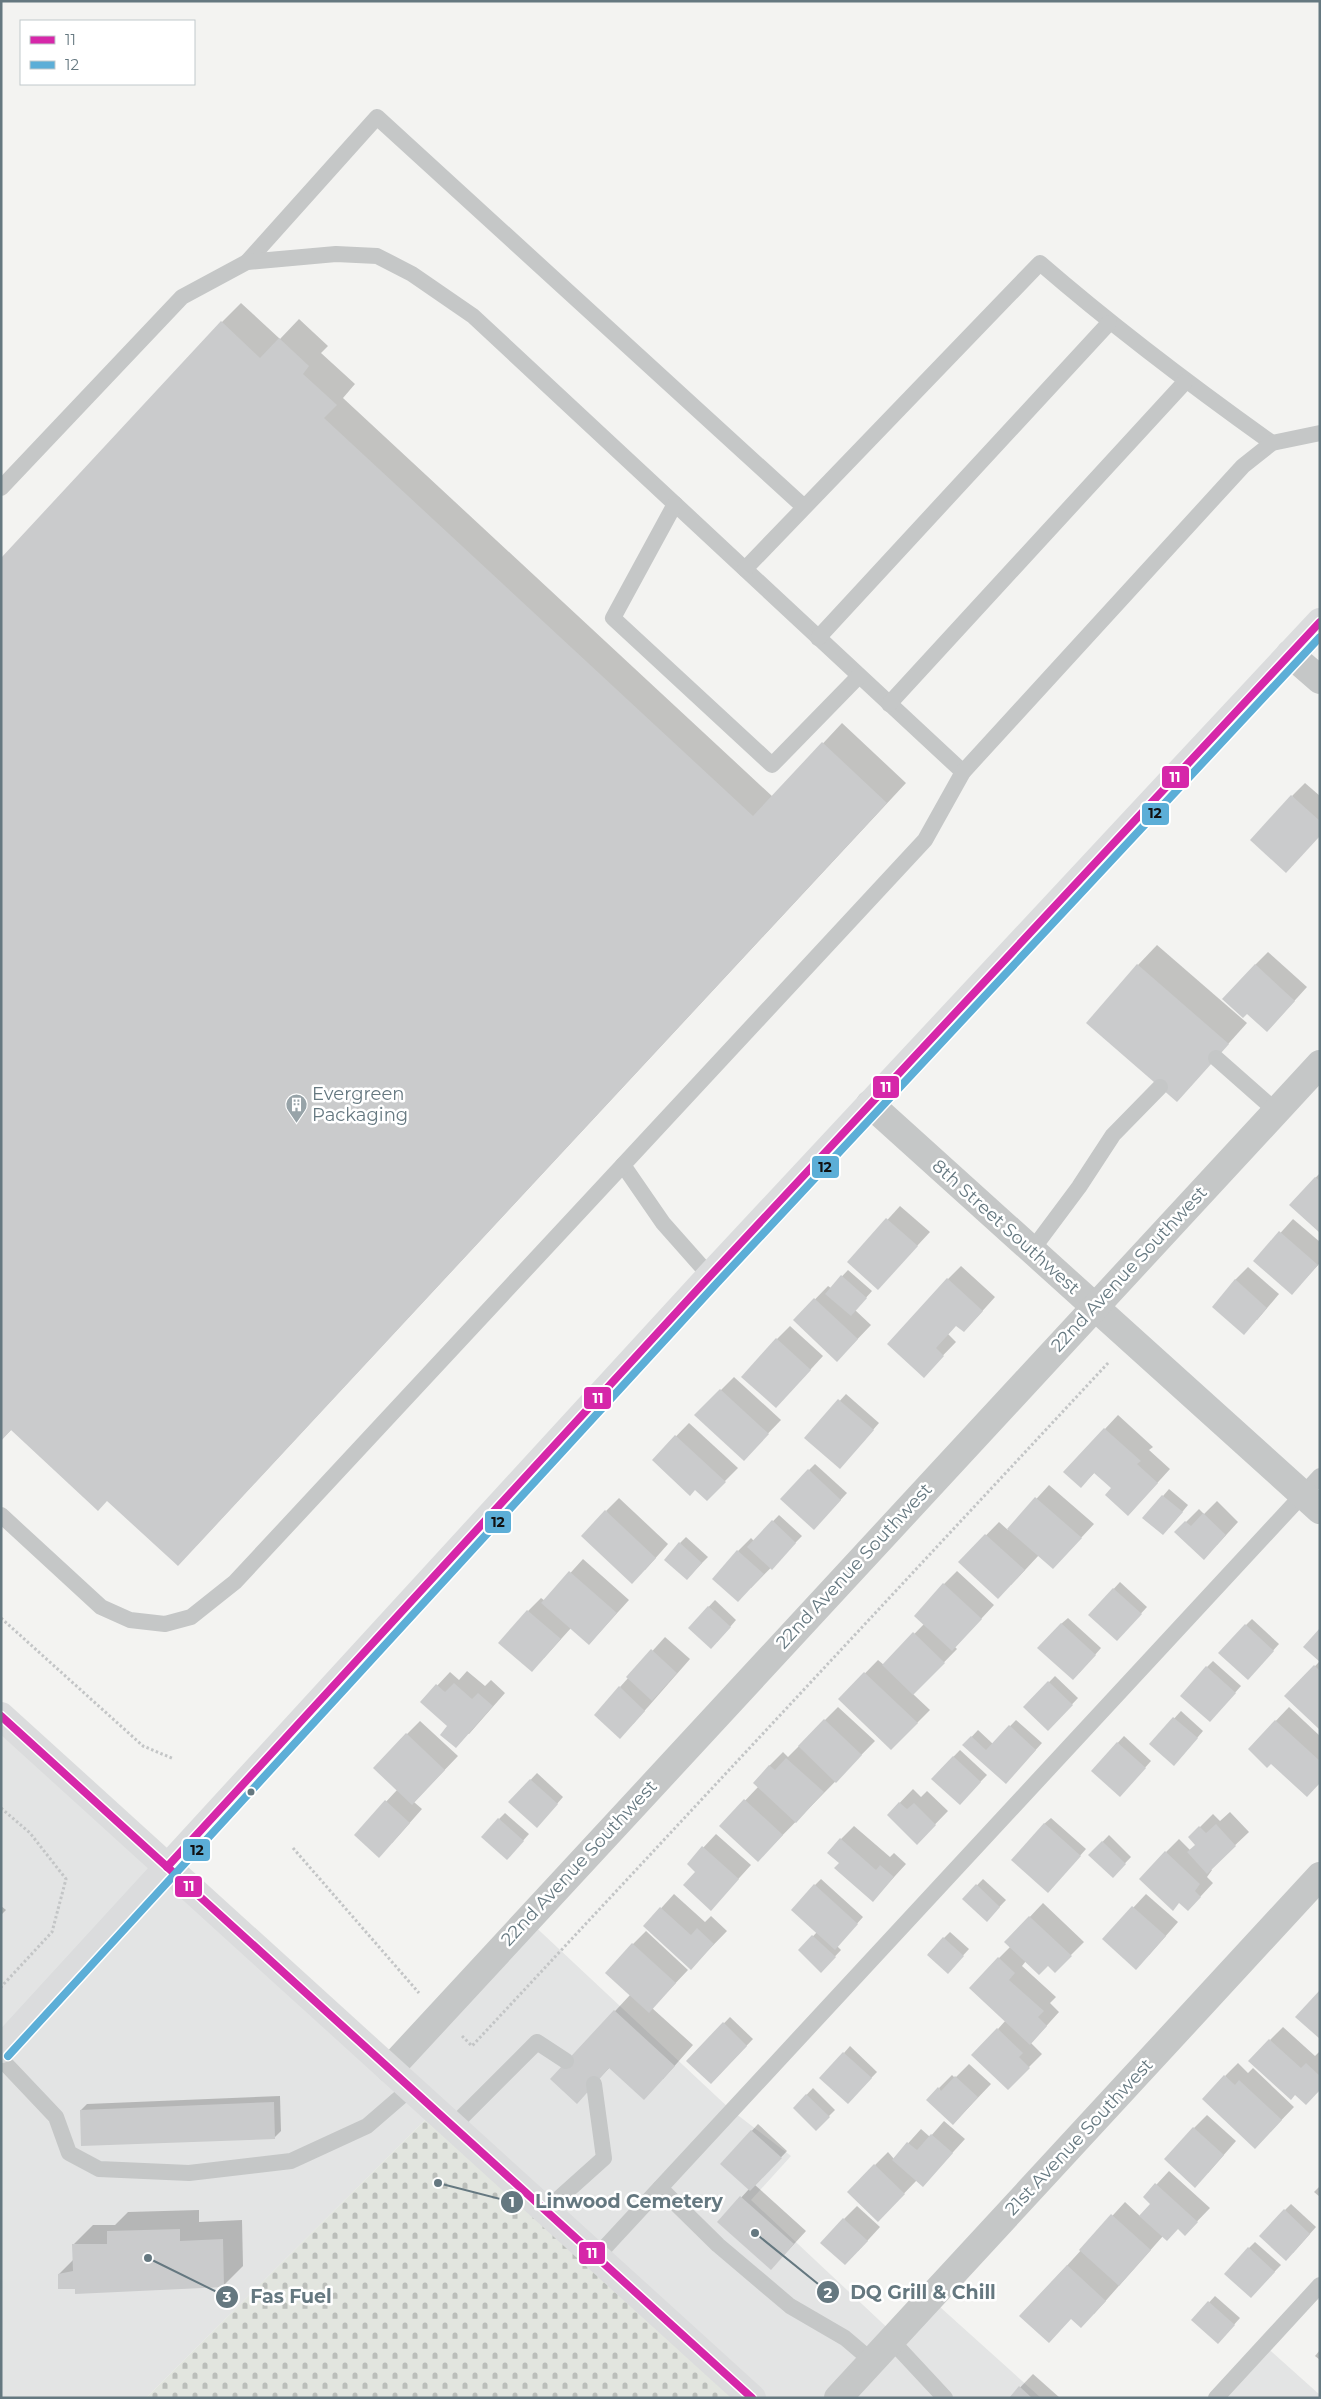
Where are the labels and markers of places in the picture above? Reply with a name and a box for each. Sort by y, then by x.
place label: Evergreen Packaging [312,1083,408,1126]
building icon: Evergreen Packaging [284,1092,308,1123]
unlabelled marker [246,1787,256,1797]
callout: Linwood Cemetery [500,2185,733,2219]
callout: DQ Grill & Chill [815,2275,1006,2309]
callout: Fas Fuel [215,2280,341,2314]

